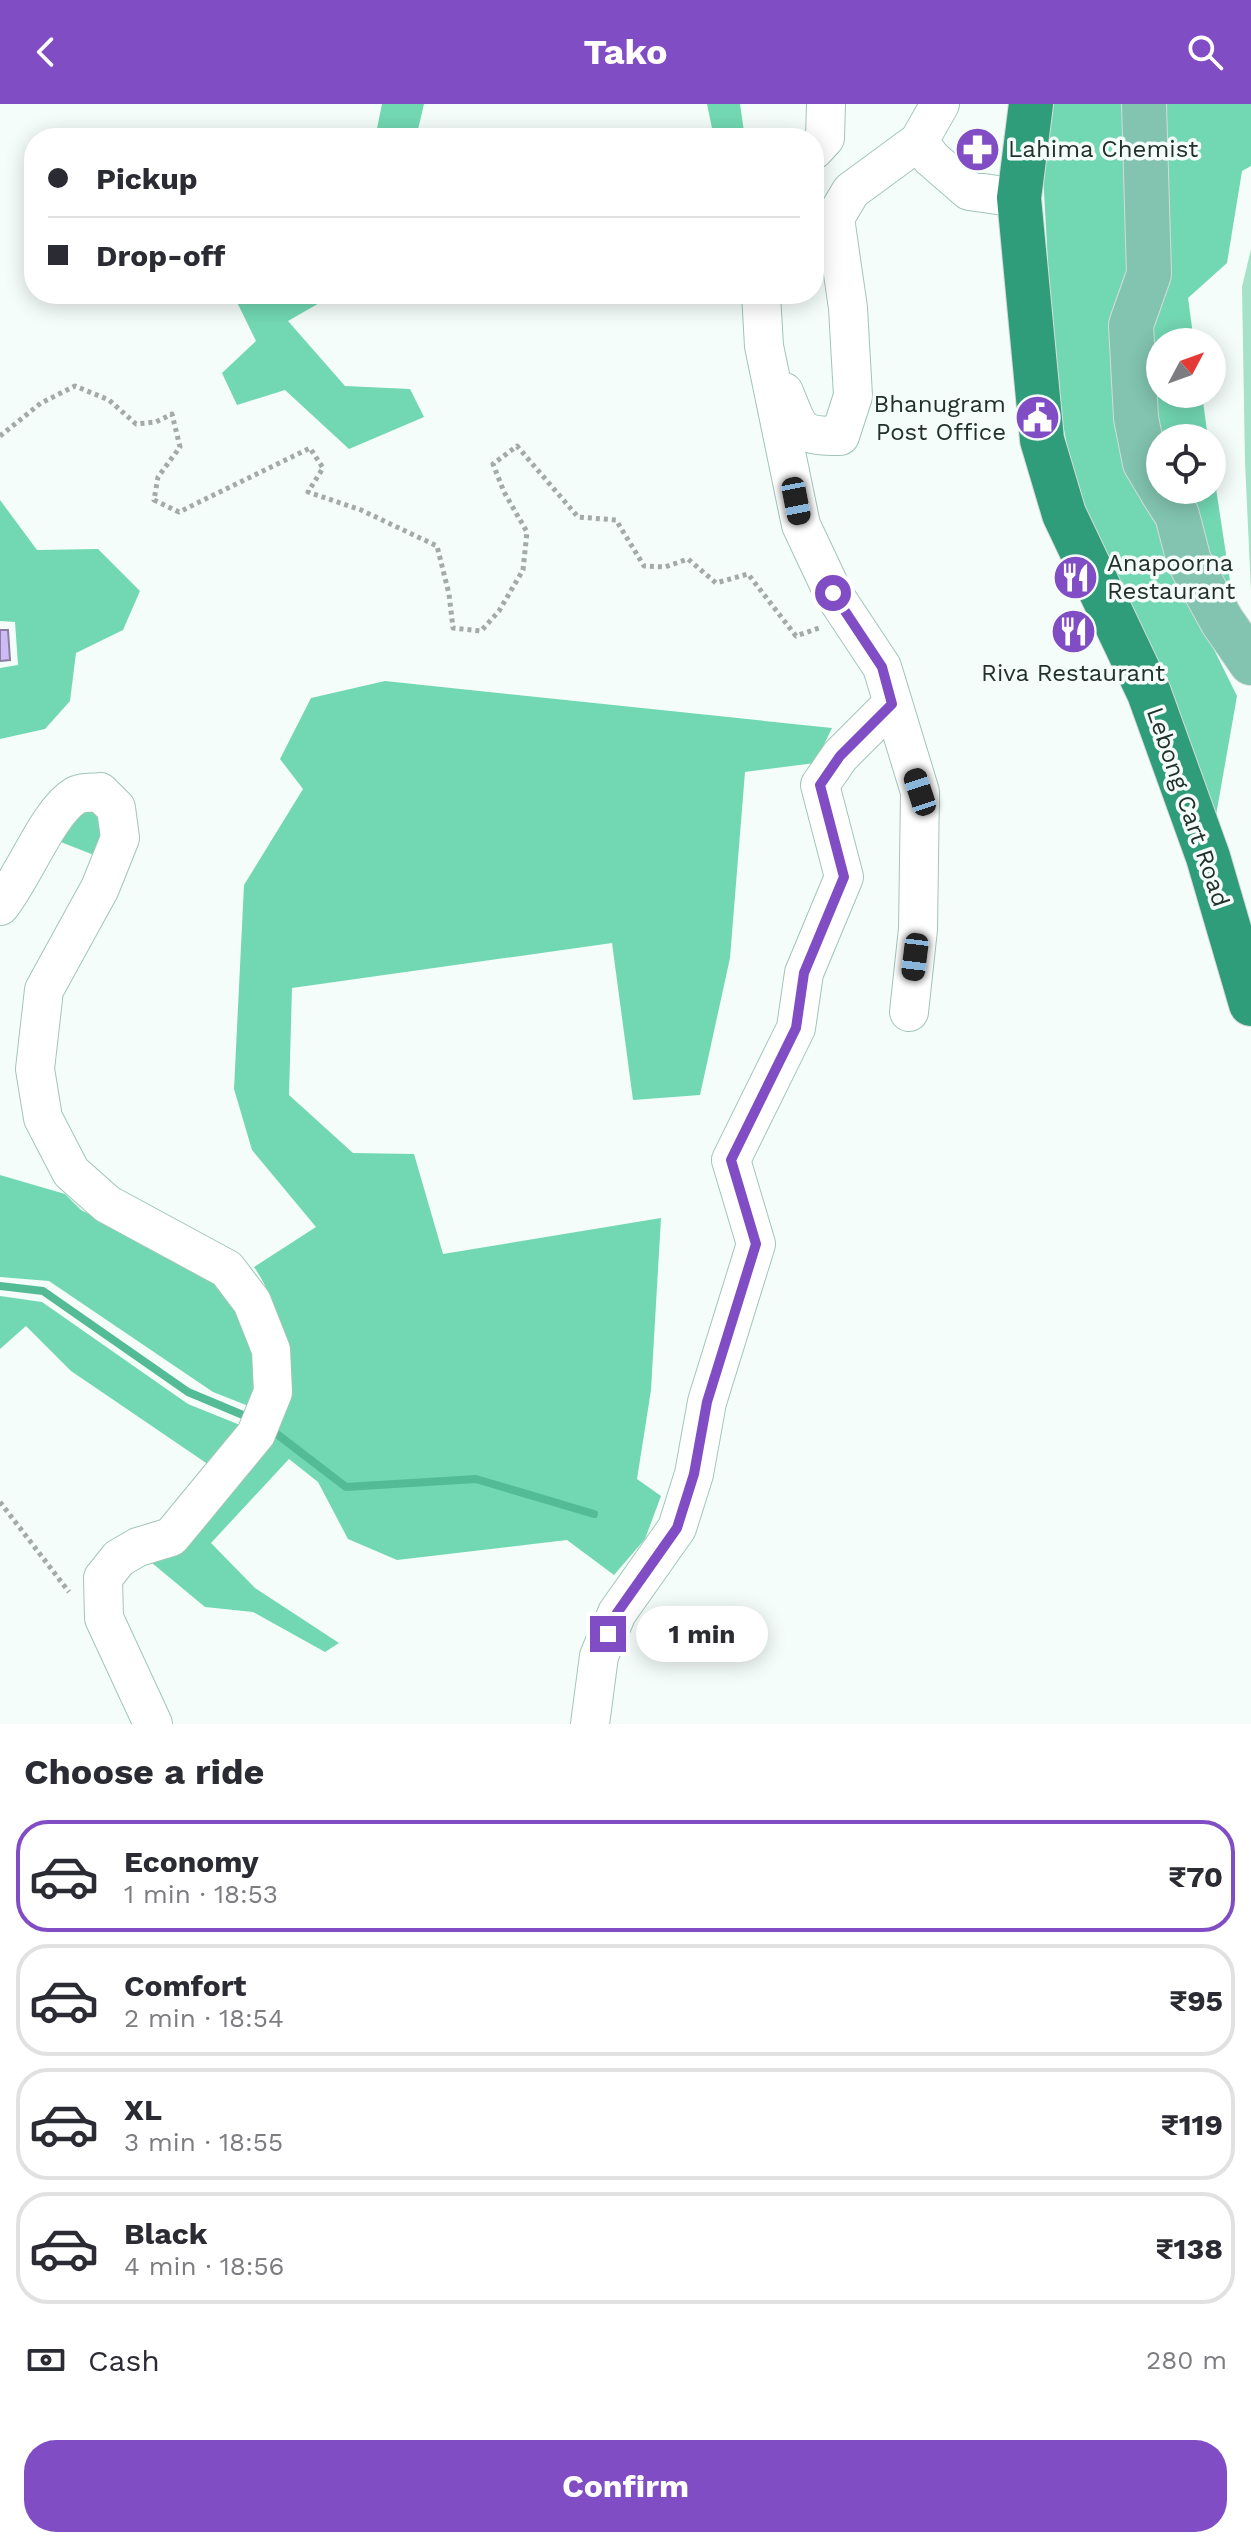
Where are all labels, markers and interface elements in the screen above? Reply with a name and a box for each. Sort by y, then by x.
icon: back [24,30,68,74]
icon: search [1183,30,1227,74]
text: Tako [583,31,668,73]
pharmacy icon: Lahima Chemist [953,125,1001,173]
place label: Lahima Chemist [1008,135,1198,163]
text: Pickup [96,161,198,196]
text: Drop-off [96,238,225,273]
north arrow [1146,328,1226,408]
map controls [1146,328,1226,504]
place label: Bhanugram Post Office [874,390,1006,446]
public building icon: Bhanugram Post Office [1013,394,1061,442]
button: locate [1146,424,1226,504]
car [780,475,812,527]
place label: Anapoorna Restaurant [1107,549,1235,605]
restaurant icon: Anapoorna Restaurant [1052,553,1100,601]
route start [815,575,851,611]
restaurant icon: Riva Restaurant [1049,607,1097,655]
place label: Riva Restaurant [981,659,1165,687]
street label: Lebong Cart Road [1141,704,1235,910]
car [901,765,939,819]
car [900,932,930,982]
callout: 1 min [636,1606,768,1662]
route end [590,1616,626,1652]
text: 1 min [669,1619,735,1649]
text: Choose a ride [24,1751,264,1793]
icon: car [28,1840,100,1912]
text: Economy [124,1844,259,1879]
text: ₹70 [1168,1859,1223,1894]
text: 1 min · 18:53 [124,1879,278,1909]
icon: car [28,1964,100,2036]
text: Comfort [124,1968,246,2003]
text: ₹95 [1169,1983,1223,2018]
text: 2 min · 18:54 [124,2003,284,2033]
icon: car [28,2088,100,2160]
text: XL [124,2092,162,2127]
text: ₹119 [1161,2107,1223,2142]
text: 3 min · 18:55 [124,2127,283,2157]
icon: car [28,2212,100,2284]
text: Black [124,2216,208,2251]
text: ₹138 [1155,2231,1223,2266]
text: 4 min · 18:56 [124,2251,284,2281]
icon: cash [24,2338,68,2382]
text: Cash [88,2343,160,2378]
text: 280 m [1146,2345,1227,2375]
button: Confirm [24,2440,1227,2532]

